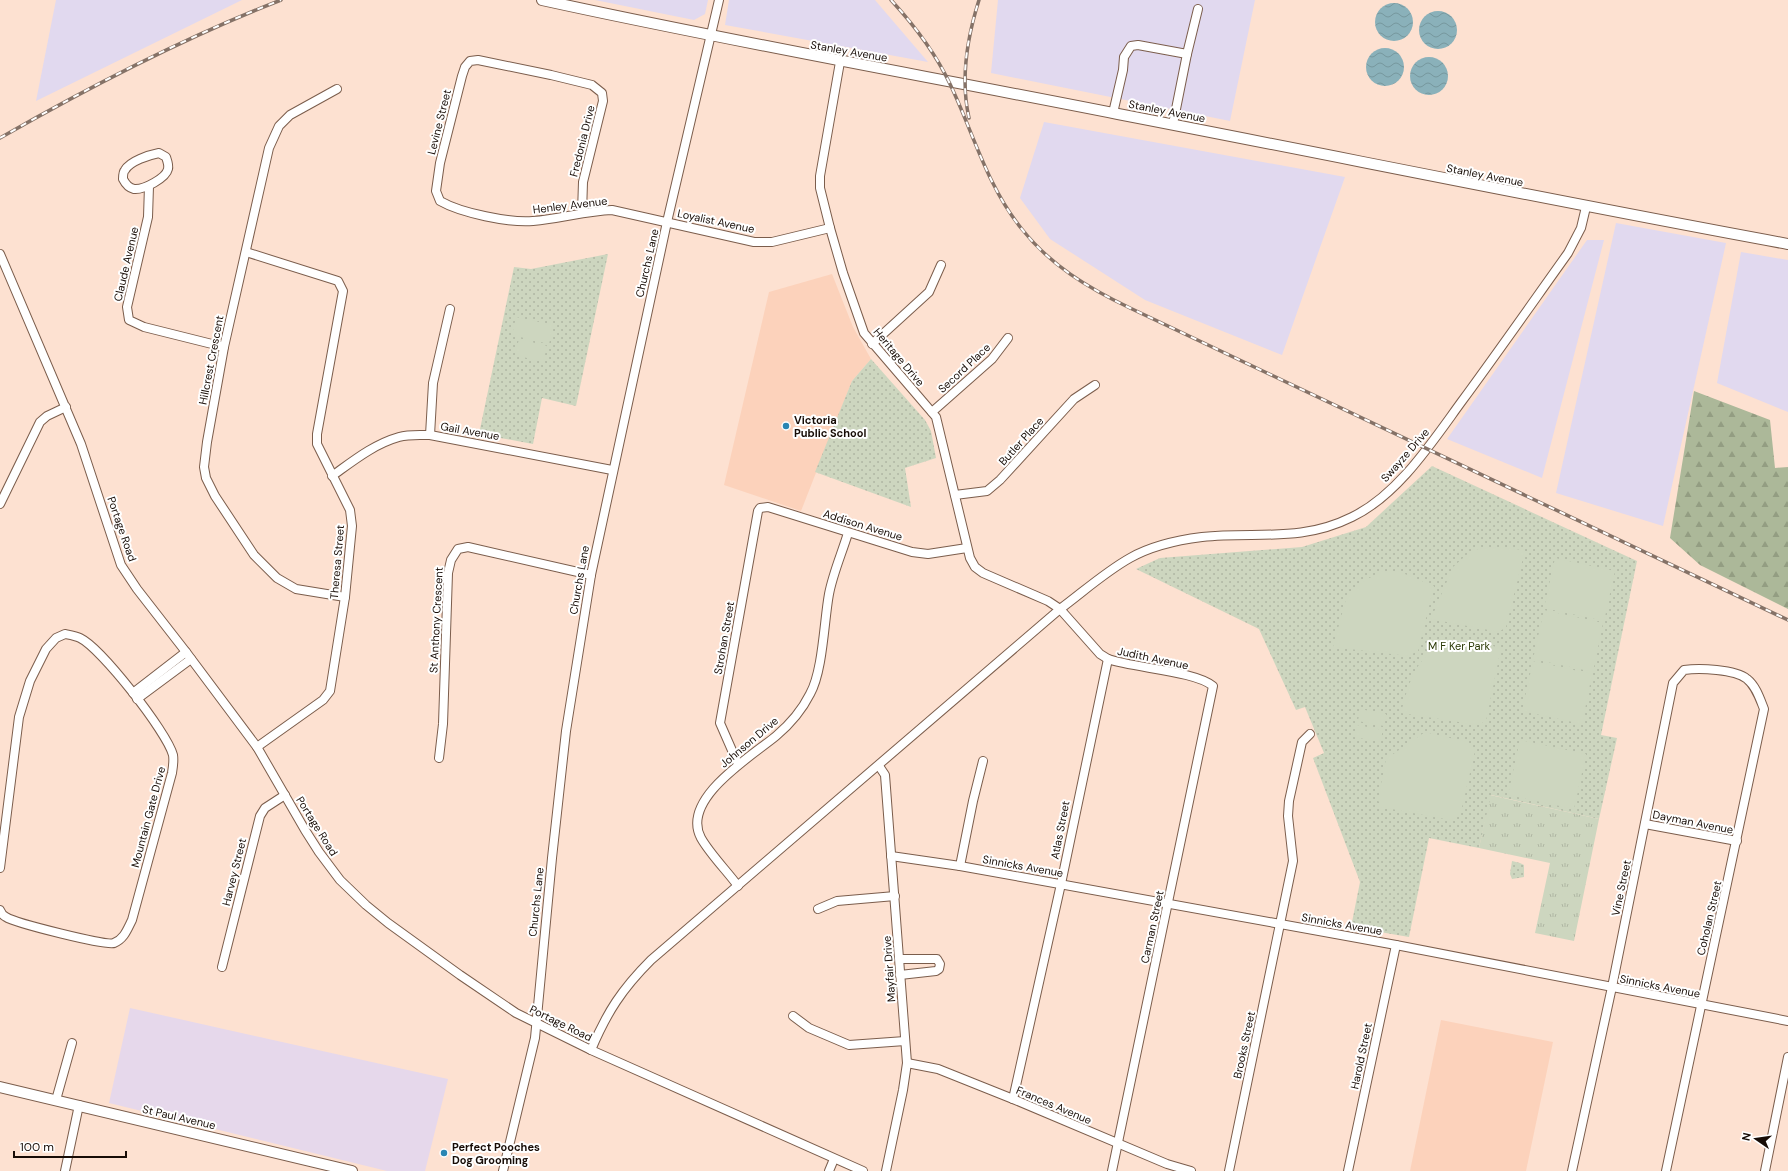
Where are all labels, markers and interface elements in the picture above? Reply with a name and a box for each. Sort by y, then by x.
street label: Stanley Avenue [809,37,889,65]
street label: Levine Street [424,88,454,156]
street label: Stanley Avenue [1127,97,1207,125]
street label: Fredonia Drive [566,104,598,178]
street label: Stanley Avenue [1445,161,1525,189]
street label: Henley Avenue [532,193,608,217]
street label: Loyalist Avenue [676,206,756,236]
street label: Claude Avenue [111,225,141,303]
street label: Churchs Lane [632,227,662,299]
street label: Hillcrest Crescent [195,314,227,406]
street label: Heritage Drive [871,325,927,389]
street label: Secord Place [935,340,993,396]
place label: Victoria Public School [794,413,866,440]
street label: Butler Place [996,414,1046,468]
street label: Gail Avenue [439,419,501,443]
marker: Victoria Public School [781,421,791,431]
street label: Swayze Drive [1378,425,1432,485]
street label: Portage Road [104,495,140,563]
street label: Addison Avenue [822,506,904,544]
street label: Theresa Street [327,524,347,600]
street label: Churchs Lane [566,544,592,616]
street label: St Anthony Crescent [426,567,446,673]
street label: Strohan Street [711,600,737,676]
park label: M F Ker Park [1428,639,1490,653]
street label: Judith Avenue [1116,644,1190,672]
street label: Johnson Drive [717,713,781,771]
street label: Mountain Gate Drive [128,765,168,869]
street label: Portage Road [293,794,341,858]
street label: Atlas Street [1047,800,1073,860]
street label: Dayman Avenue [1651,807,1735,837]
street label: Harvey Street [219,837,249,907]
street label: Sinnicks Avenue [982,852,1064,880]
street label: Vine Street [1608,859,1634,917]
street label: Churchs Lane [525,867,547,937]
street label: Coholan Street [1694,879,1724,957]
street label: Carman Street [1137,889,1167,965]
street label: Sinnicks Avenue [1301,910,1383,938]
street label: Mayfair Drive [880,935,898,1003]
street label: Sinnicks Avenue [1619,971,1701,1001]
street label: Portage Road [528,1002,595,1044]
street label: Brooks Street [1230,1010,1258,1080]
street label: Harold Street [1347,1022,1375,1090]
street label: Frances Avenue [1014,1083,1094,1127]
street label: St Paul Avenue [141,1102,217,1132]
north arrow [1736,1119,1776,1159]
text: N [1739,1131,1754,1142]
scale bar [14,1133,126,1159]
text: 100 m [20,1139,54,1155]
place label: Perfect Pooches Dog Grooming [452,1140,540,1167]
marker: Perfect Pooches Dog Grooming [439,1148,449,1158]

